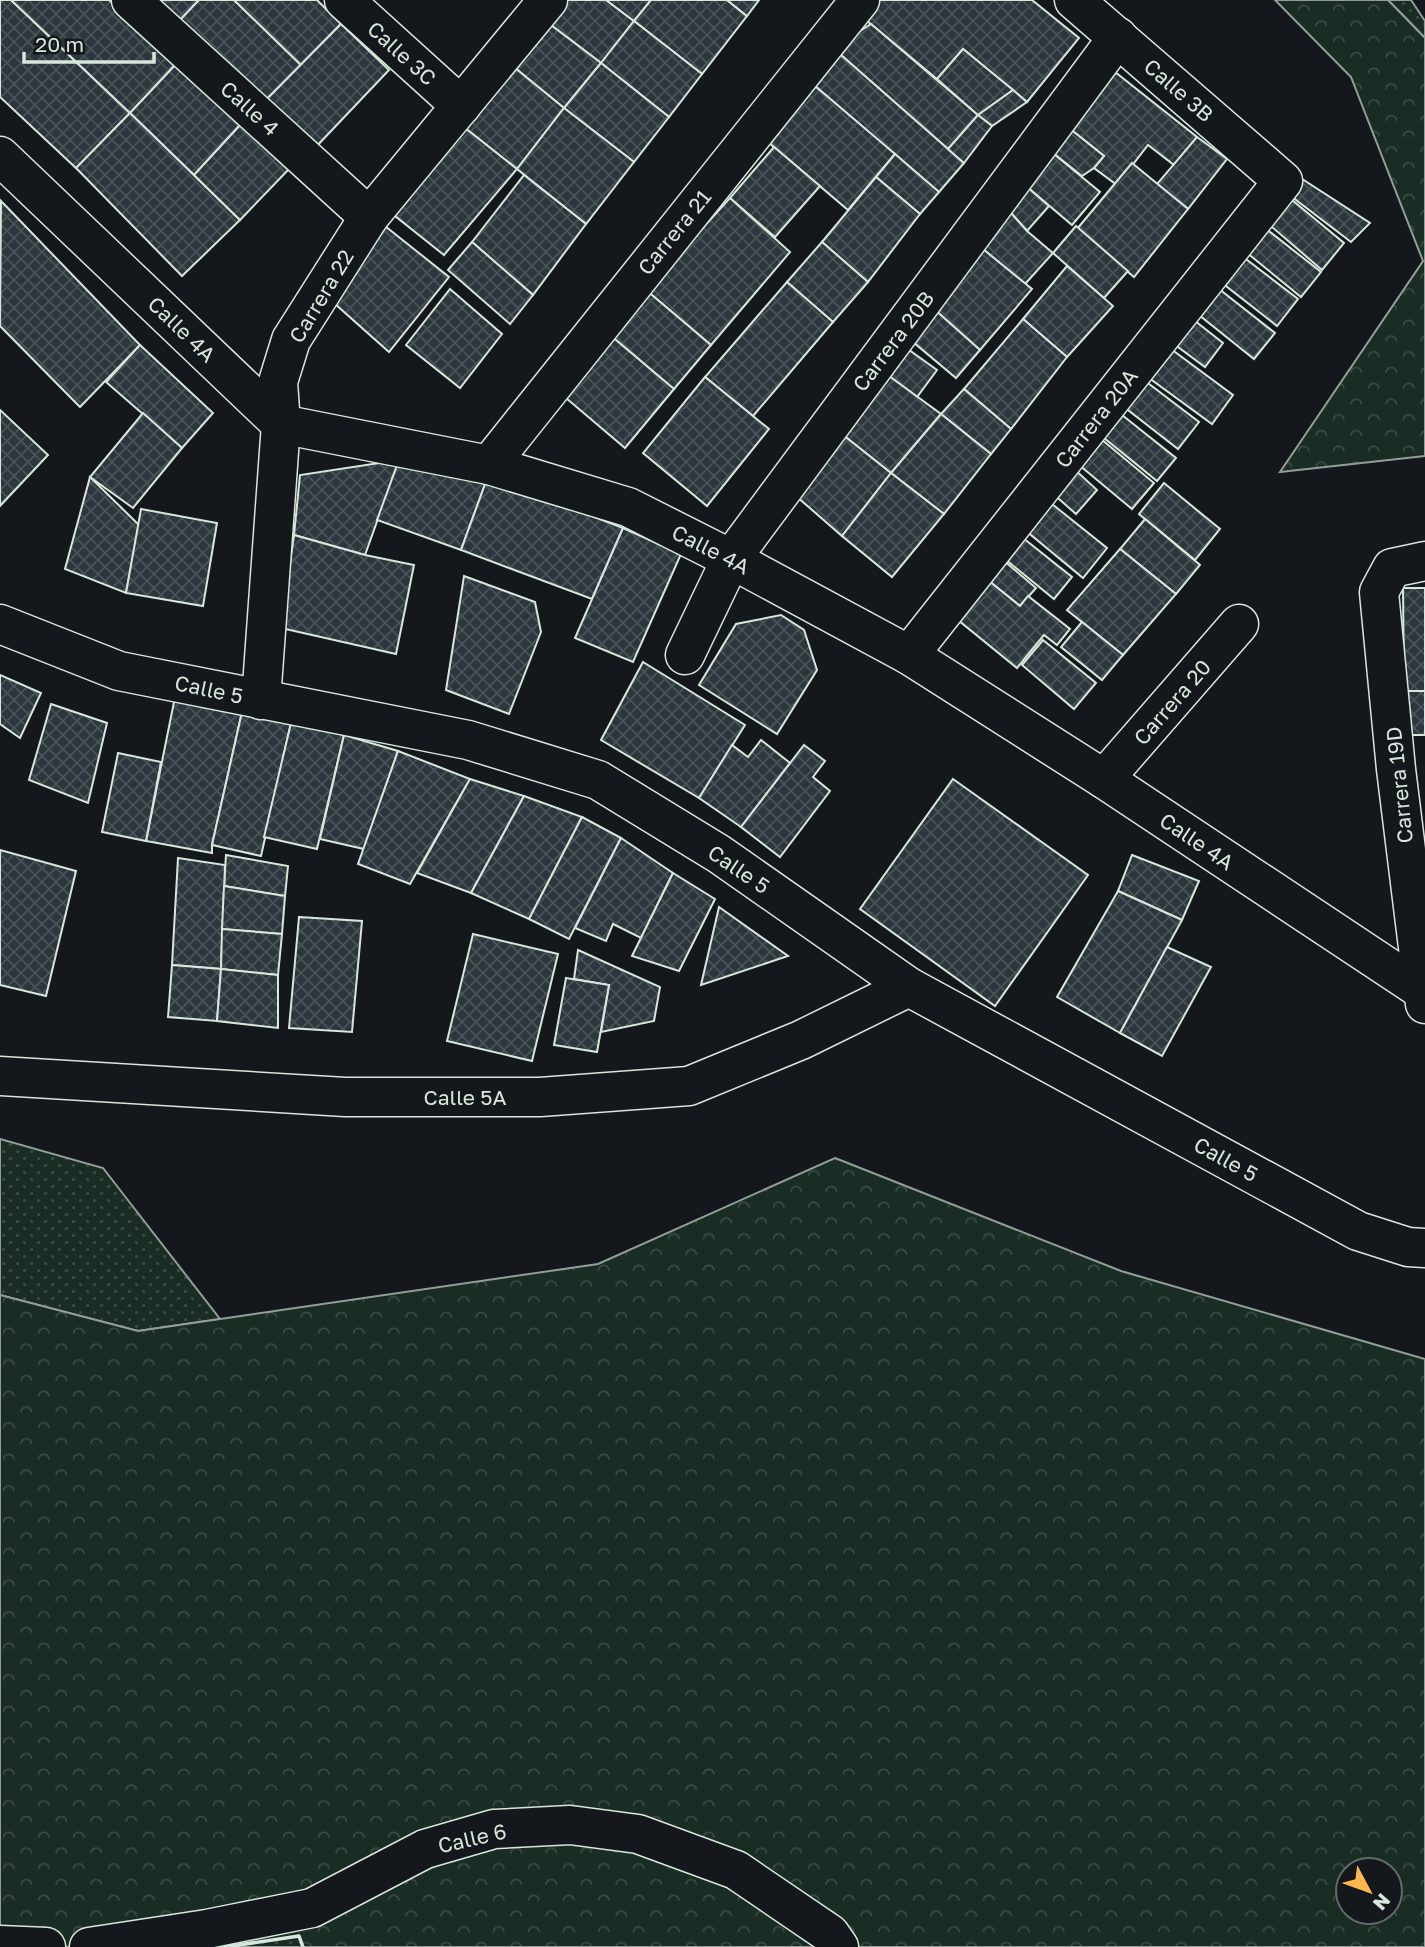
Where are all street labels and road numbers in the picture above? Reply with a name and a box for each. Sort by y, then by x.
street label: Calle 3C [362,15,442,91]
street label: Calle 3B [1139,53,1219,127]
street label: Calle 4 [215,75,285,141]
street label: Carrera 21 [632,184,716,280]
street label: Carrera 22 [283,245,359,347]
street label: Carrera 20B [847,286,939,396]
street label: Calle 4A [143,291,221,367]
street label: Carrera 20A [1049,363,1143,473]
street label: Calle 4A [668,518,754,580]
street label: Carrera 20 [1128,654,1216,750]
street label: Calle 5 [173,669,245,709]
street label: Carrera 19D [1380,725,1418,845]
street label: Calle 4A [1155,807,1239,875]
street label: Calle 5 [703,839,775,899]
street label: Calle 5A [423,1084,507,1110]
street label: Calle 5 [1190,1131,1262,1187]
street label: Calle 6 [435,1818,509,1858]

